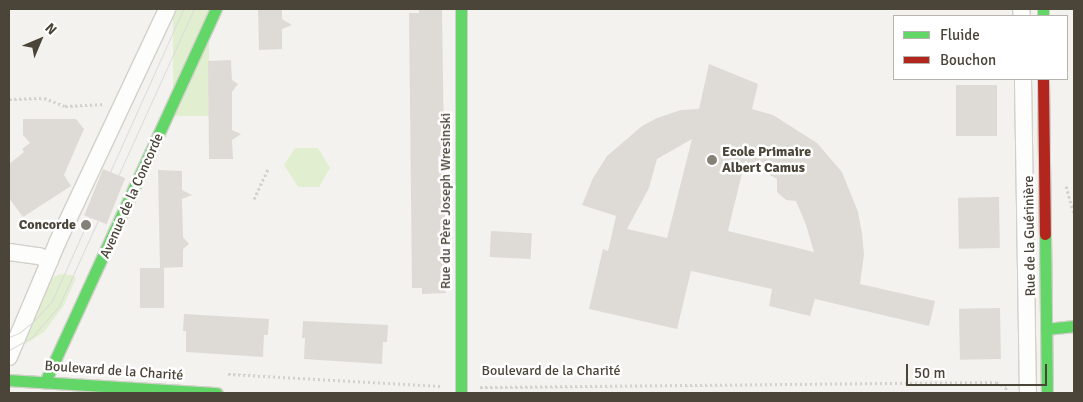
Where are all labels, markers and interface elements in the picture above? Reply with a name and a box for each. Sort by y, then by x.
north arrow [15,15,65,65]
legend [893,15,1068,80]
text: N [42,20,60,38]
text: Fluide [940,26,980,44]
text: Bouchon [940,51,996,69]
street label: Rue du Père Joseph Wresinski [438,113,454,289]
street label: Avenue de la Concorde [97,131,167,261]
place label: Ecole Primaire Albert Camus [722,144,811,176]
marker: Ecole Primaire Albert Camus [706,154,718,166]
street label: Rue de la Guérinière [1021,175,1039,297]
place label: Concorde [19,217,76,233]
marker: Concorde [80,219,92,231]
scale bar [908,354,1049,386]
street label: Boulevard de la Charité [44,358,184,384]
street label: Boulevard de la Charité [481,363,621,379]
text: 50 m [914,364,945,382]

